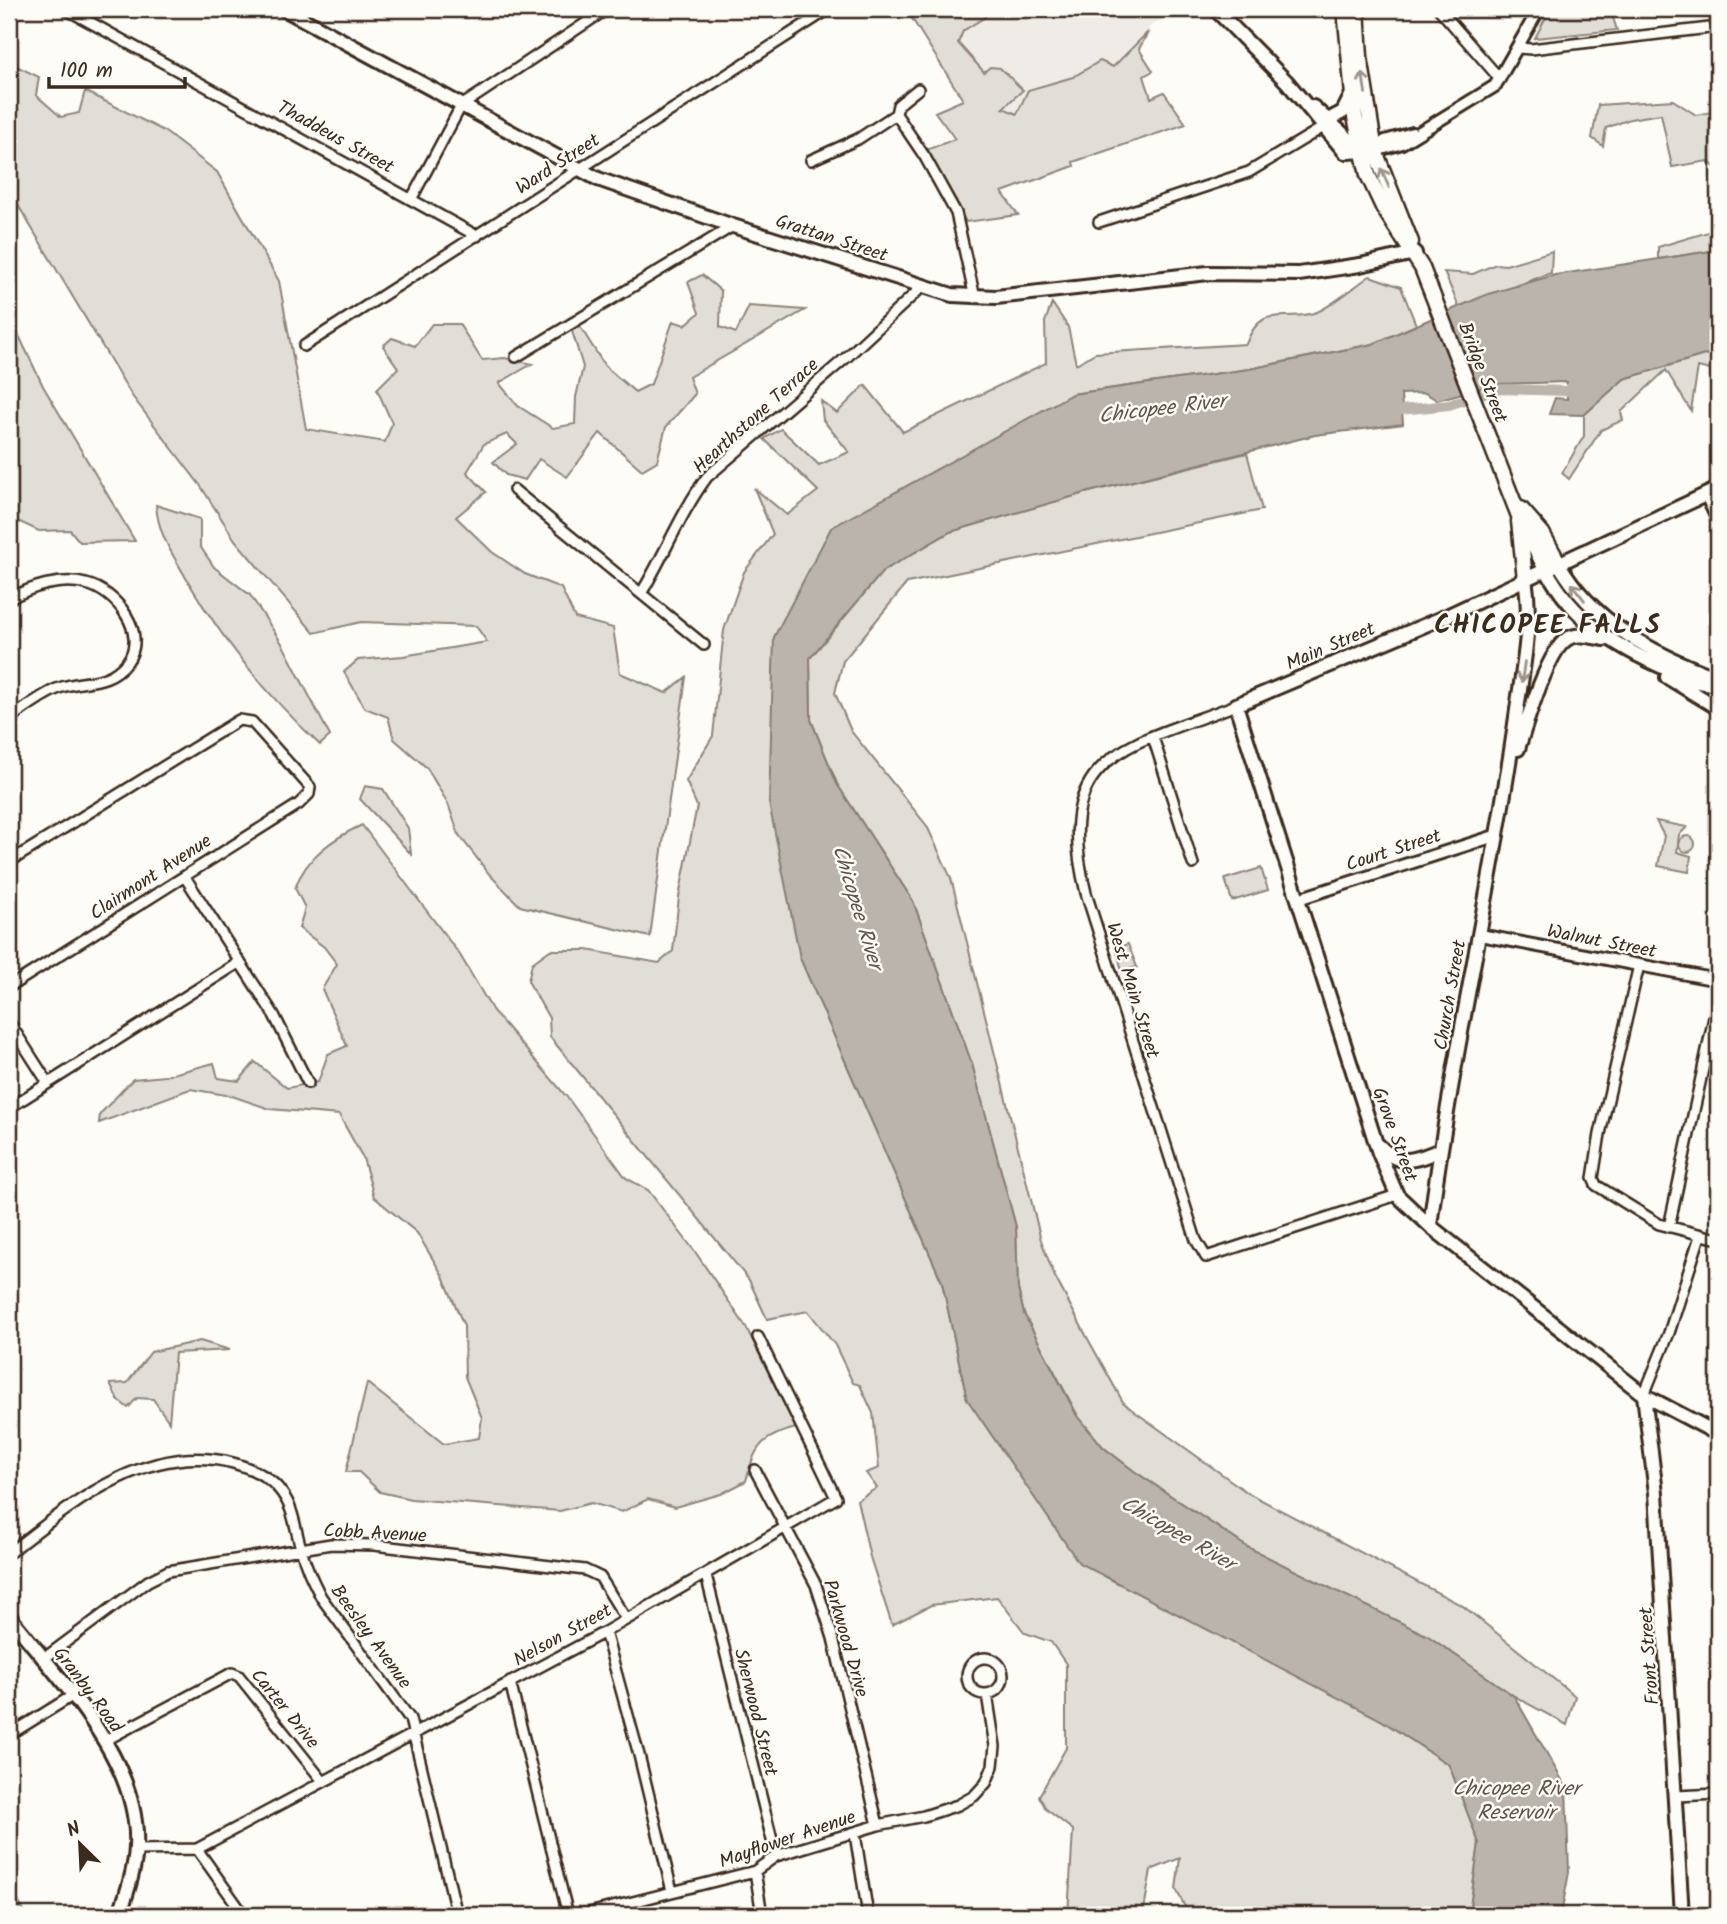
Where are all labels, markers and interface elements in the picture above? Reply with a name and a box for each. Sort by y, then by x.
scale bar [49,46,186,90]
text: 100 m [60,55,113,88]
one-way arrow [1357,72,1370,95]
street label: Thaddeus Street [271,93,400,183]
street label: Ward Street [510,126,607,203]
one-way arrow [1378,167,1391,189]
street label: Grattan Street [771,207,892,271]
street label: Bridge Street [1449,318,1515,428]
street label: Hearthstone Terrace [686,351,827,482]
water label: Chicopee River [1097,385,1232,434]
one-way arrow [1571,584,1586,602]
district label: CHICOPEE FALLS [1434,605,1662,647]
street label: Main Street [1281,614,1381,679]
one-way arrow [1516,660,1529,682]
street label: Court Street [1342,821,1446,880]
street label: Clairmont Avenue [84,827,219,929]
water label: Chicopee River [822,842,892,977]
street label: Walnut Street [1544,917,1660,967]
street label: West Main Street [1097,919,1167,1063]
street label: Church Street [1427,937,1476,1053]
street label: Grove Street [1363,1083,1425,1187]
water label: Chicopee River [1114,1488,1244,1583]
street label: Cobb Avenue [322,1516,428,1552]
street label: Parkwood Drive [814,1576,876,1701]
street label: Beesley Avenue [322,1579,419,1696]
street label: Nelson Street [508,1596,618,1675]
street label: Front Street [1632,1605,1668,1706]
street label: Granby Road [45,1641,130,1740]
street label: Sherwood Street [725,1646,786,1780]
street label: Carter Drive [243,1663,327,1756]
water label: Chicopee River Reservoir [1452,1773,1584,1830]
street label: Mayflower Avenue [715,1802,861,1877]
north arrow [46,1808,116,1878]
text: N [62,1814,85,1846]

